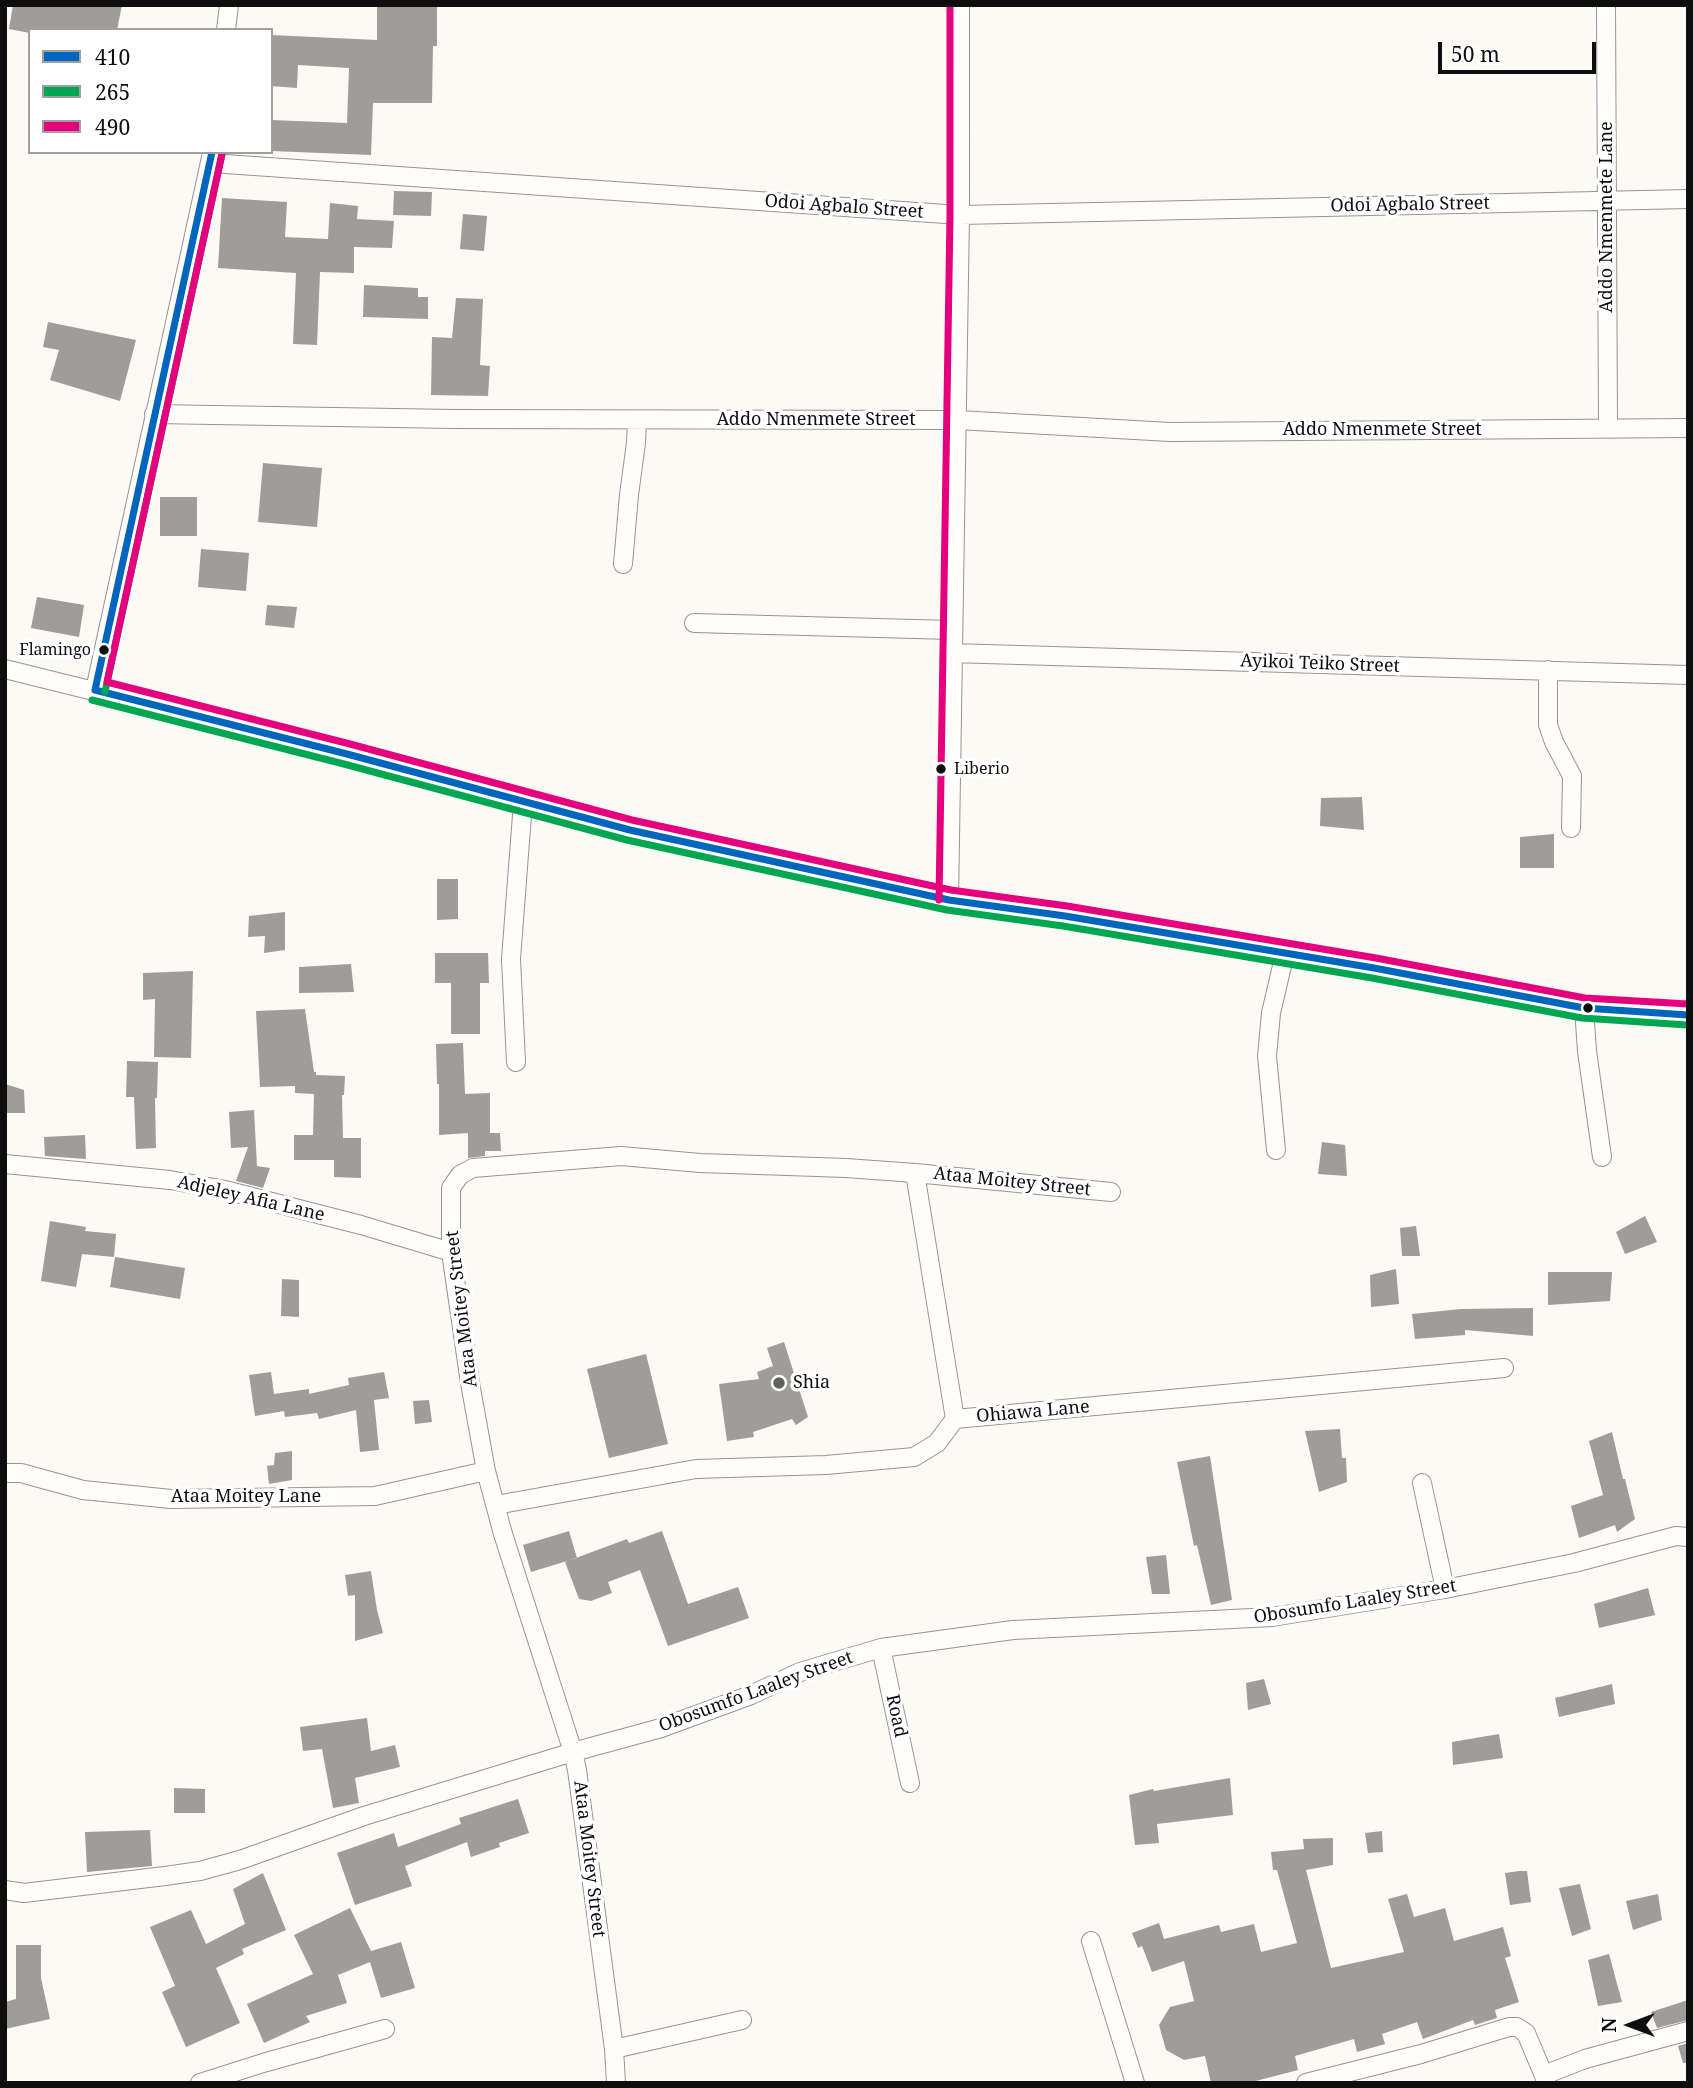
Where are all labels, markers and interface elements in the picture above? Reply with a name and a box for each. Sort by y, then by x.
legend [28,28,273,154]
scale bar [1441,28,1598,72]
text: 50 m [1451,40,1500,68]
text: 410 [95,43,130,71]
text: 265 [95,78,130,106]
text: 490 [95,113,130,141]
street label: Addo Nmenmete Lane [1596,121,1618,313]
street label: Odoi Agbalo Street [764,191,924,223]
street label: Odoi Agbalo Street [1330,193,1490,217]
street label: Addo Nmenmete Street [717,409,915,431]
street label: Addo Nmenmete Street [1283,419,1481,441]
place label: Flamingo [19,640,91,660]
marker: Flamingo [97,643,111,657]
street label: Ayikoi Teiko Street [1240,650,1400,678]
place label: Liberio [954,759,1009,779]
marker: Liberio [934,762,948,776]
unlabelled marker [1581,1001,1595,1015]
street label: Ataa Moitey Street [932,1163,1092,1201]
street label: Adjeley Afia Lane [175,1172,327,1226]
street label: Ataa Moitey Street [442,1229,482,1389]
place label: Shia [793,1372,830,1394]
marker: Shia [771,1375,787,1391]
street label: Ohiawa Lane [975,1396,1091,1428]
street label: Ataa Moitey Lane [171,1486,321,1508]
street label: Obosumfo Laaley Street [1252,1575,1458,1629]
street label: Obosumfo Laaley Street [656,1647,856,1737]
street label: Road [881,1693,911,1739]
street label: Ataa Moitey Street [569,1779,609,1939]
north arrow [1595,1990,1665,2060]
text: N [1596,2018,1622,2033]

